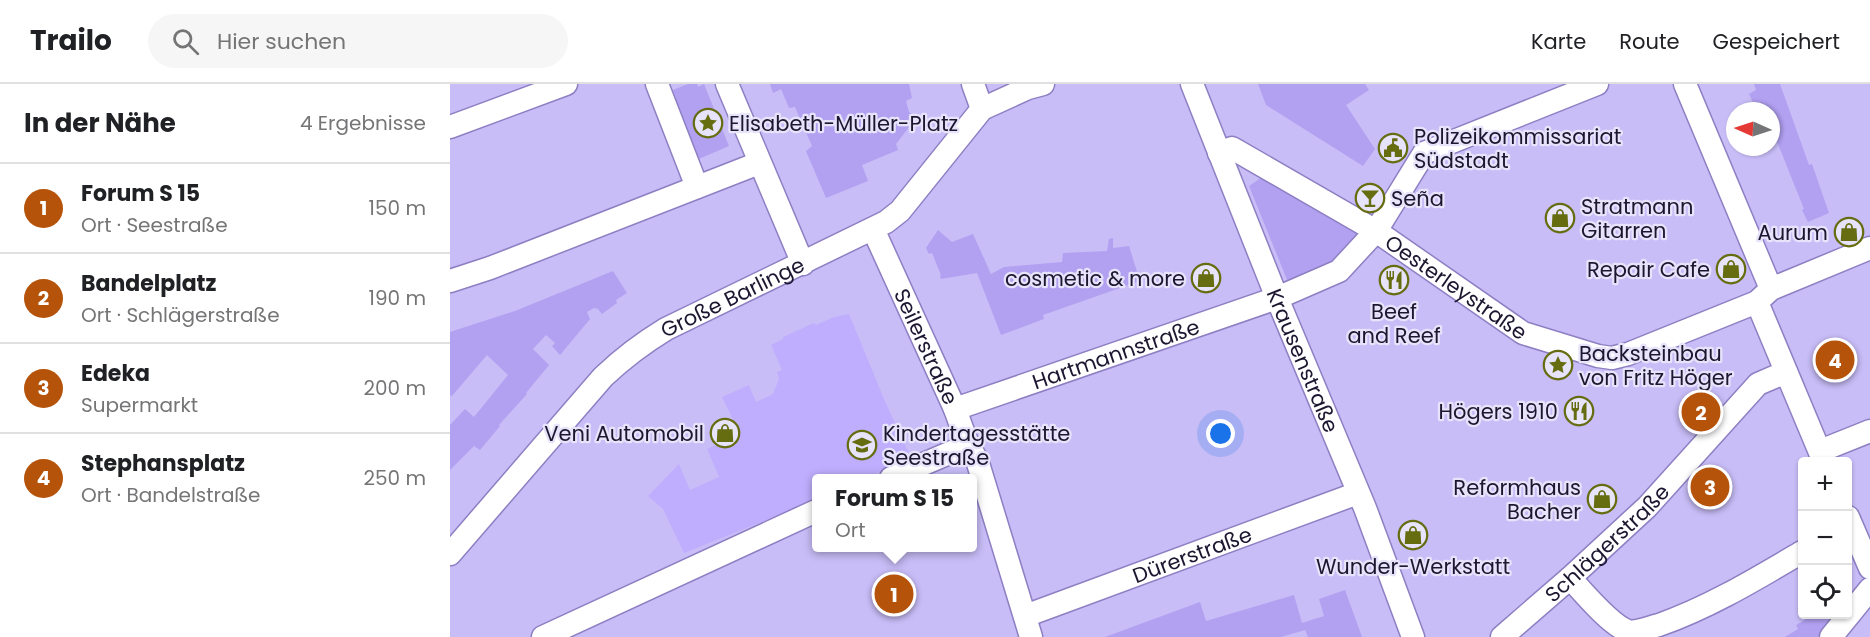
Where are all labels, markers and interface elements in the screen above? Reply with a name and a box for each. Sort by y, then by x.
search box [148,14,568,68]
text: Trailo [30,21,112,60]
icon: search [169,25,202,58]
text: Hier suchen [217,26,346,57]
text: Karte [1531,27,1586,56]
text: Route [1619,27,1680,56]
text: Gespeichert [1713,27,1840,56]
north arrow [1726,102,1780,156]
text: In der Nähe [24,105,176,141]
place icon: Elisabeth-Müller-Platz [692,107,724,139]
text: 4 Ergebnisse [300,109,426,137]
place label: Elisabeth-Müller-Platz [729,109,958,138]
place label: Polizeikommissariat Südstadt [1414,122,1621,175]
public building icon: Polizeikommissariat Südstadt [1377,132,1409,164]
text: Forum S 15 [81,178,200,209]
bar icon: Seña [1354,182,1386,214]
place label: Seña [1391,184,1444,213]
place label: Stratmann Gitarren [1581,192,1693,245]
text: 1 [40,194,47,222]
text: 150 m [369,194,426,222]
shop icon: Stratmann Gitarren [1544,202,1576,234]
text: Ort · Seestraße [81,211,228,239]
shop icon: Aurum [1833,216,1865,248]
place label: Aurum [1758,218,1828,247]
street label: Oesterleystraße [1379,227,1533,346]
street label: Große Barlinge [656,249,809,344]
shop icon: Repair Cafe [1715,253,1747,285]
place label: Repair Cafe [1587,255,1710,284]
shop icon: cosmetic & more [1190,262,1222,294]
place label: cosmetic & more [1005,264,1185,293]
restaurant icon: Beef and Reef [1378,264,1410,296]
text: Bandelplatz [81,268,216,299]
text: 2 [38,284,49,312]
text: 190 m [369,284,426,312]
street label: Seilerstraße [887,284,966,409]
street label: Krausenstraße [1260,284,1346,437]
place label: Beef and Reef [1347,297,1441,350]
text: Ort · Schlägerstraße [81,301,280,329]
street label: Hartmannstraße [1028,311,1203,396]
pin: 4 [1816,338,1854,382]
place label: Backsteinbau von Fritz Höger [1579,339,1733,392]
place icon: Backsteinbau von Fritz Höger [1542,349,1574,381]
text: Edeka [81,358,150,389]
text: 3 [37,374,50,402]
text: 200 m [363,374,426,402]
pin: 2 [1682,390,1720,434]
text: Supermarkt [81,391,198,419]
restaurant icon: Högers 1910 [1563,395,1595,427]
place label: Högers 1910 [1439,397,1558,426]
shop icon: Veni Automobil [709,417,741,449]
place label: Veni Automobil [544,419,704,448]
place label: Kindertagesstätte Seestraße [883,419,1070,472]
your location [1206,419,1235,448]
school or university icon: Kindertagesstätte Seestraße [846,429,878,461]
text: Stephansplatz [81,448,245,479]
map controls [1798,457,1852,619]
button: + [1798,457,1852,511]
text: 4 [37,464,50,492]
text: 250 m [363,464,426,492]
pin: 3 [1690,464,1730,510]
place label: Reformhaus Bacher [1453,473,1581,526]
popup [812,474,977,552]
street label: Schlägerstraße [1538,477,1676,608]
text: Ort · Bandelstraße [81,481,261,509]
text: Forum S 15 [835,483,954,514]
shop icon: Reformhaus Bacher [1586,483,1618,515]
button: − [1798,511,1852,565]
text: Ort [835,516,865,544]
street label: Dürerstraße [1128,519,1256,590]
shop icon: Wunder-Werkstatt [1397,519,1429,551]
place label: Wunder-Werkstatt [1316,552,1510,581]
button: locate [1798,565,1852,619]
pin: 1 [874,572,914,616]

